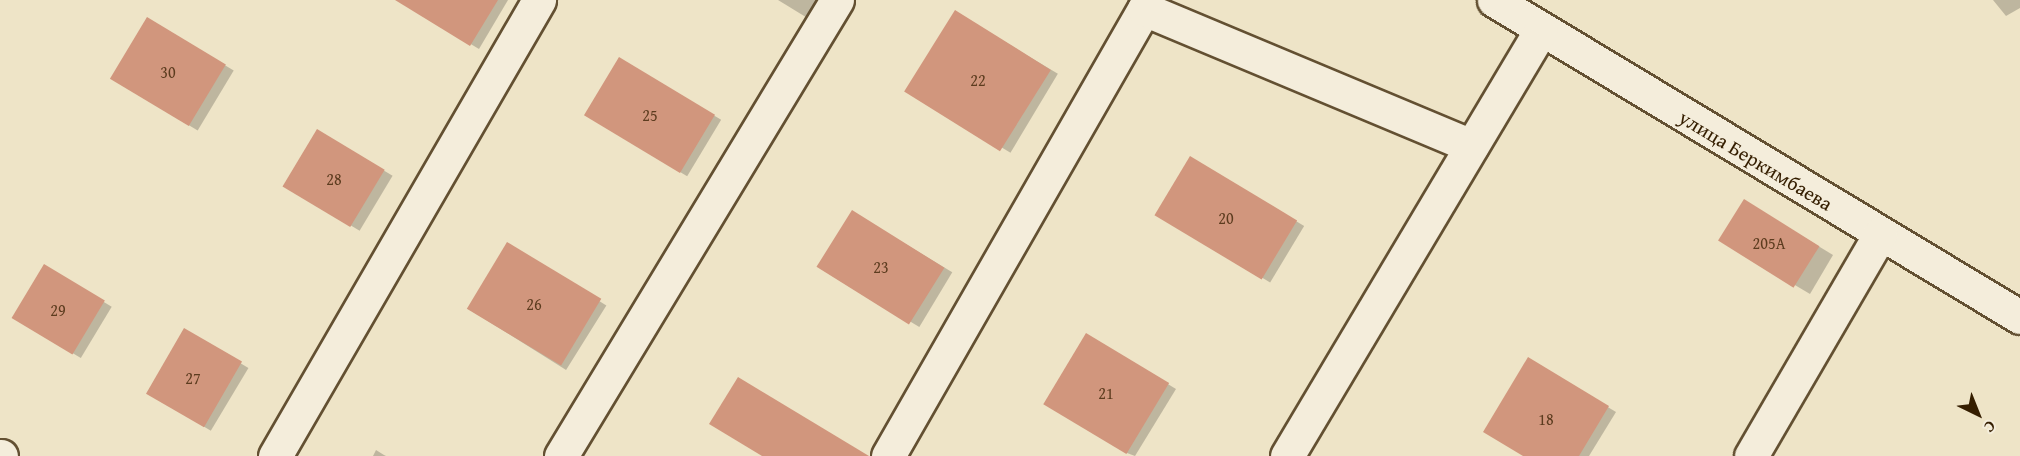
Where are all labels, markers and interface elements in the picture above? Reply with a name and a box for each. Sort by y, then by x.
house number: 30 [160,62,176,82]
house number: 22 [970,70,986,90]
house number: 25 [642,105,658,125]
street label: улица Беркимбаева [1675,105,1837,215]
house number: 28 [326,169,342,189]
house number: 20 [1218,208,1234,228]
house number: 205А [1753,233,1785,253]
house number: 23 [873,257,889,277]
house number: 26 [526,294,542,314]
house number: 29 [50,300,66,320]
house number: 27 [185,368,201,388]
house number: 21 [1098,383,1114,403]
north arrow [1948,384,2008,444]
house number: 18 [1538,409,1554,429]
text: С [1979,415,2002,439]

